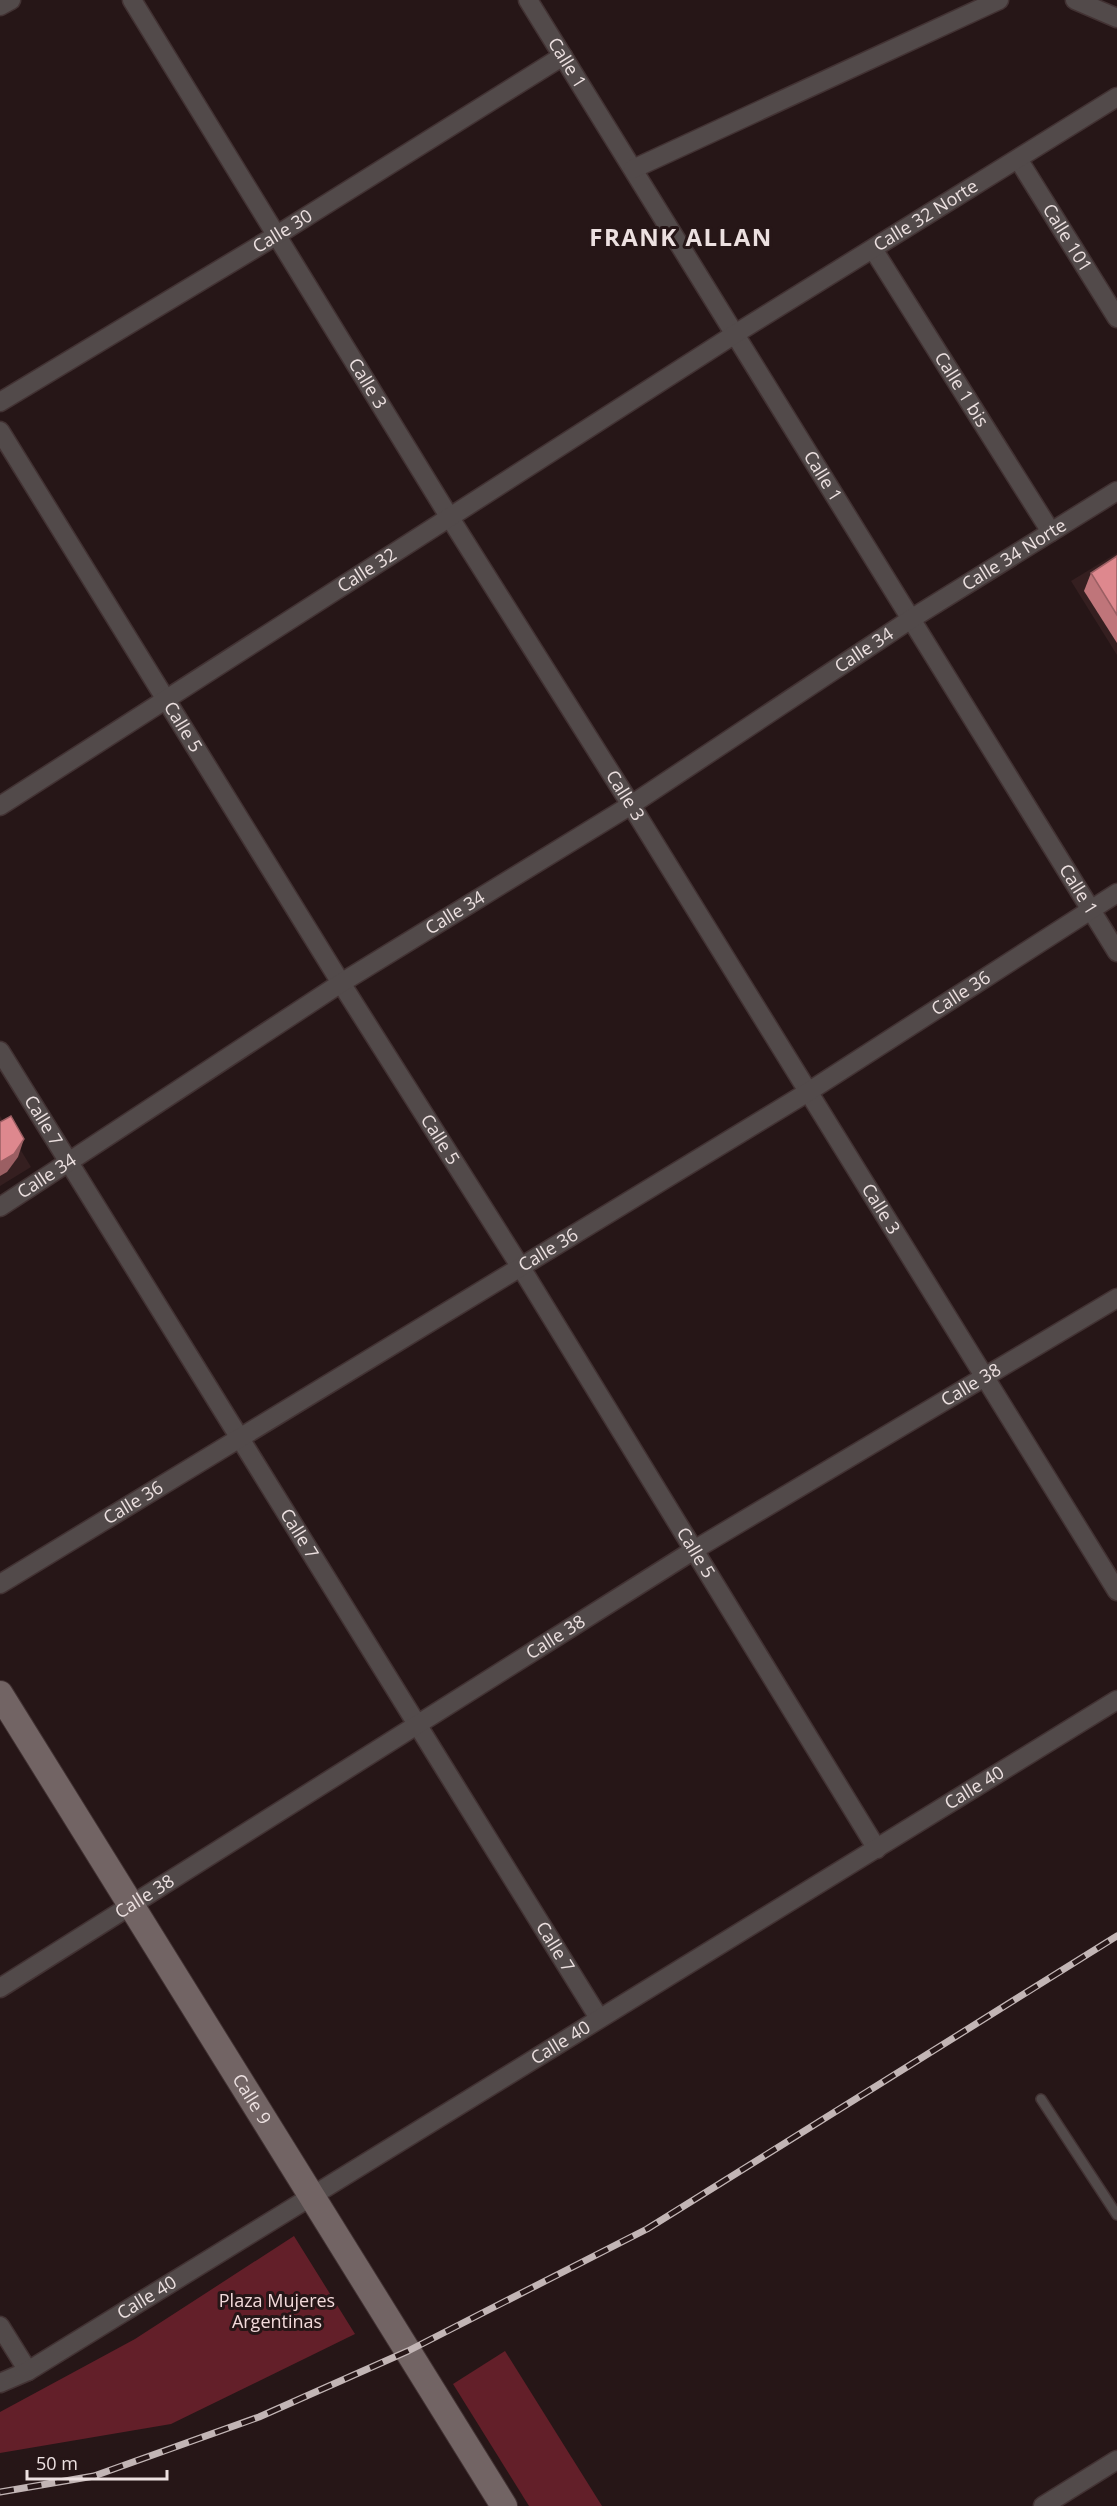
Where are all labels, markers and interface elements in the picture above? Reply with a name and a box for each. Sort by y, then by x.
street label: Calle 1 [543,32,593,92]
street label: Calle 32 Norte [868,173,982,256]
street label: Calle 101 [1038,199,1098,276]
street label: Calle 30 [248,203,316,258]
district label: FRANK ALLAN [589,220,773,253]
street label: Calle 1 bis [930,347,995,431]
street label: Calle 3 [344,353,393,413]
street label: Calle 1 [799,446,848,506]
street label: Calle 34 Norte [957,512,1071,596]
street label: Calle 32 [332,542,401,597]
street label: Calle 34 [829,621,898,678]
street label: Calle 5 [159,697,209,756]
street label: Calle 3 [601,765,651,825]
street label: Calle 1 [1054,859,1104,919]
street label: Calle 34 [420,885,489,939]
street label: Calle 36 [926,965,995,1021]
street label: Calle 7 [19,1090,69,1150]
street label: Calle 5 [416,1109,466,1169]
street label: Calle 34 [12,1147,80,1204]
street label: Calle 3 [857,1178,906,1238]
street label: Calle 36 [513,1222,582,1277]
street label: Calle 38 [936,1357,1005,1411]
street label: Calle 36 [98,1475,167,1529]
street label: Calle 7 [275,1503,325,1563]
street label: Calle 5 [672,1522,721,1582]
street label: Calle 38 [521,1609,589,1664]
street label: Calle 40 [939,1760,1008,1815]
street label: Calle 38 [110,1868,178,1924]
street label: Calle 7 [531,1917,581,1976]
street label: Calle 40 [526,2015,594,2069]
street label: Calle 9 [228,2069,277,2129]
street label: Calle 40 [112,2269,181,2324]
park label: Plaza Mujeres Argentinas [219,2288,335,2333]
scale bar [27,2443,166,2481]
text: 50 m [36,2451,78,2475]

